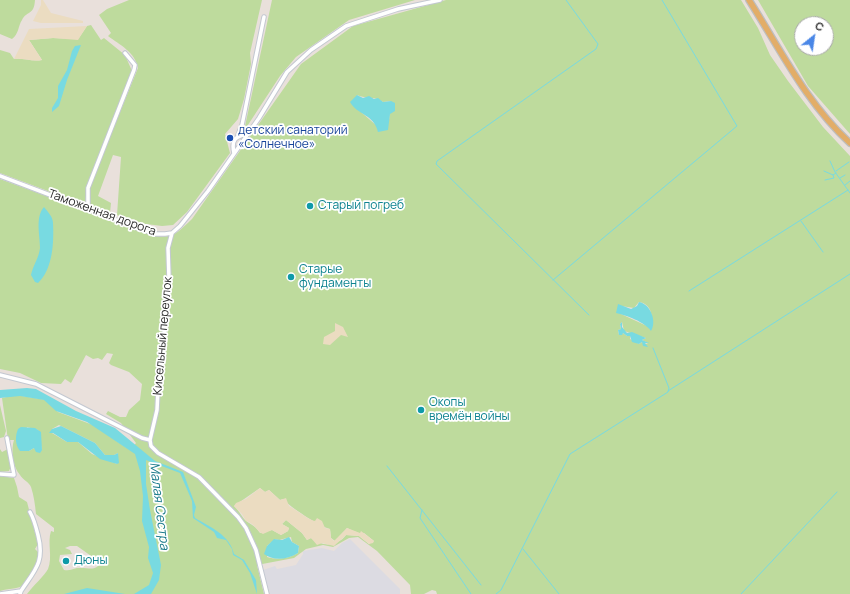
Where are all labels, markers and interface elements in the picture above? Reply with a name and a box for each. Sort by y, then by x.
north arrow [794,16,834,56]
text: С [812,18,827,35]
place label: детский санаторий «Солнечное» [238,124,348,152]
marker: детский санаторий «Солнечное» [225,133,235,143]
street label: Таможенная дорога [46,187,158,239]
place label: Старый погреб [318,199,404,213]
marker: Старый погреб [305,201,315,211]
place label: Старые фундаменты [299,263,371,291]
marker: Старые фундаменты [286,272,296,282]
street label: Кисельный переулок [151,276,175,396]
place label: Окопы времён войны [429,396,510,424]
marker: Окопы времён войны [416,405,426,415]
water label: Малая Сестра [146,461,172,551]
place label: Дюны [74,554,107,568]
marker: Дюны [61,556,71,566]

